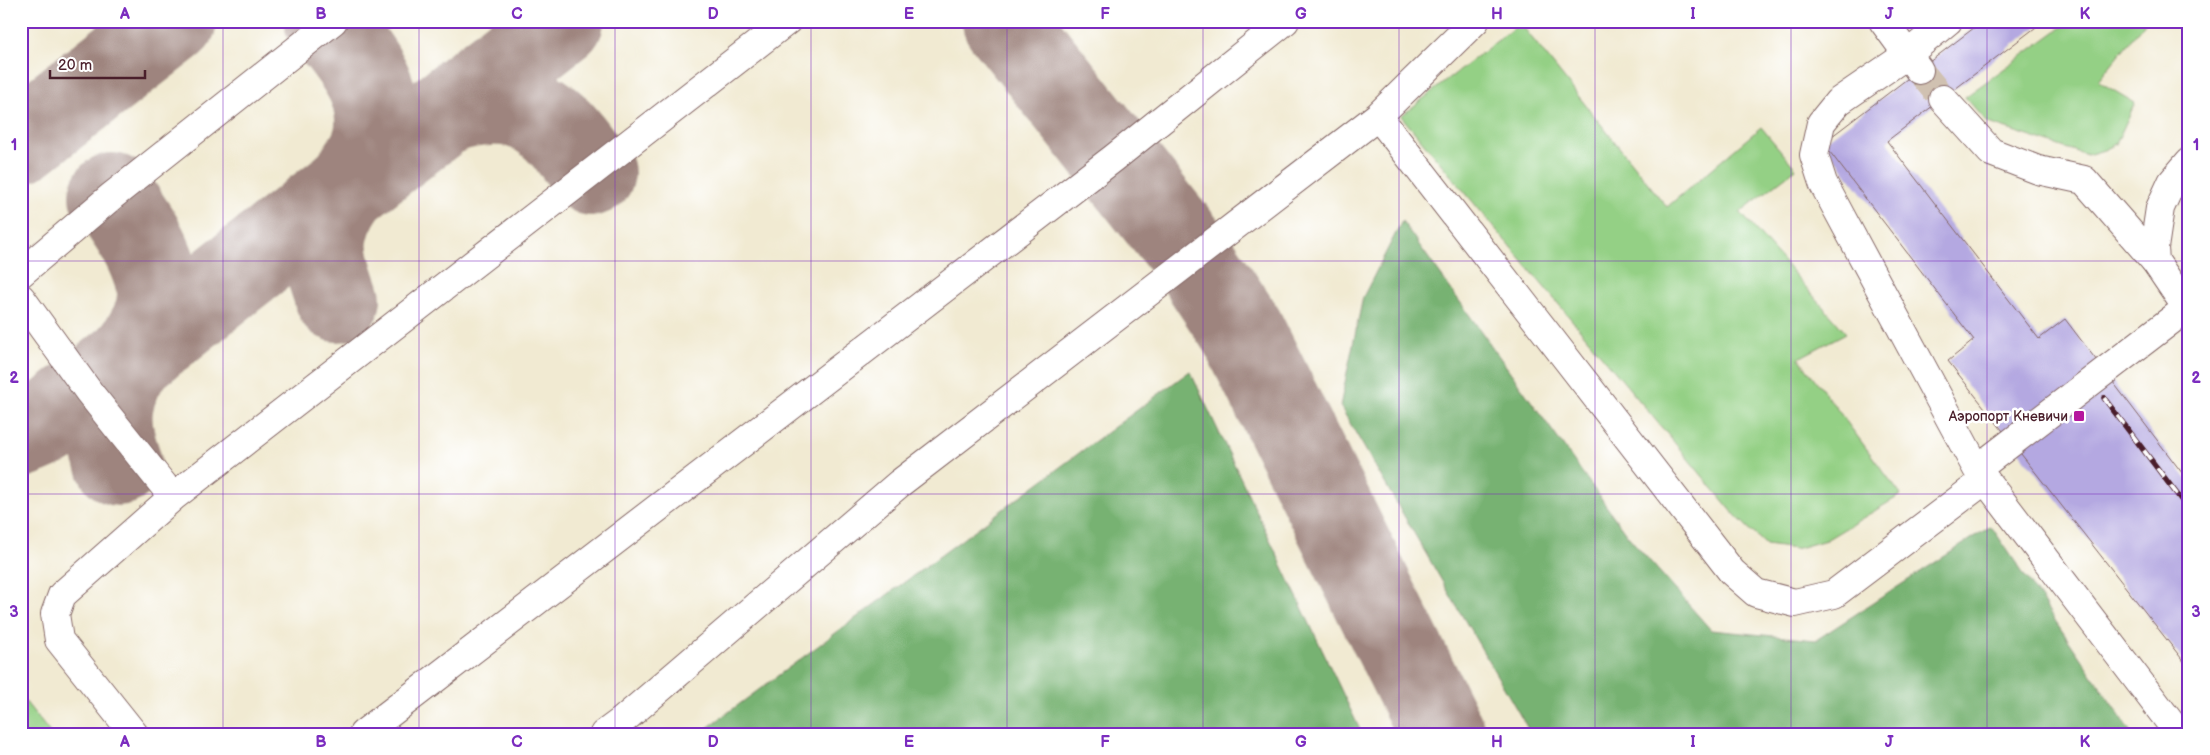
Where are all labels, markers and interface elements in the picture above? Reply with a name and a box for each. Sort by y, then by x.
text: A [119,5,130,24]
text: B [315,5,327,24]
text: C [511,5,523,24]
text: D [707,5,719,24]
text: E [904,5,914,24]
text: F [1100,5,1110,24]
text: G [1295,5,1307,24]
text: H [1491,5,1503,24]
text: I [1690,5,1696,24]
text: J [1885,5,1894,24]
text: K [2080,5,2091,24]
scale bar [50,48,145,80]
text: 20 m [58,56,92,75]
text: 1 [11,136,17,155]
text: 1 [2193,136,2199,155]
text: 2 [9,369,19,388]
text: 2 [2191,369,2201,388]
place label: Аэропорт Кневичи [1948,408,2068,425]
marker: Аэропорт Кневичи [2072,409,2086,423]
text: 3 [9,603,19,622]
text: 3 [2191,603,2201,622]
text: A [119,733,130,752]
text: B [315,733,327,752]
text: C [511,733,523,752]
text: D [707,733,719,752]
text: E [904,733,914,752]
text: F [1100,733,1110,752]
text: G [1295,733,1307,752]
text: H [1491,733,1503,752]
text: I [1690,733,1696,752]
text: J [1885,733,1894,752]
text: K [2080,733,2091,752]

